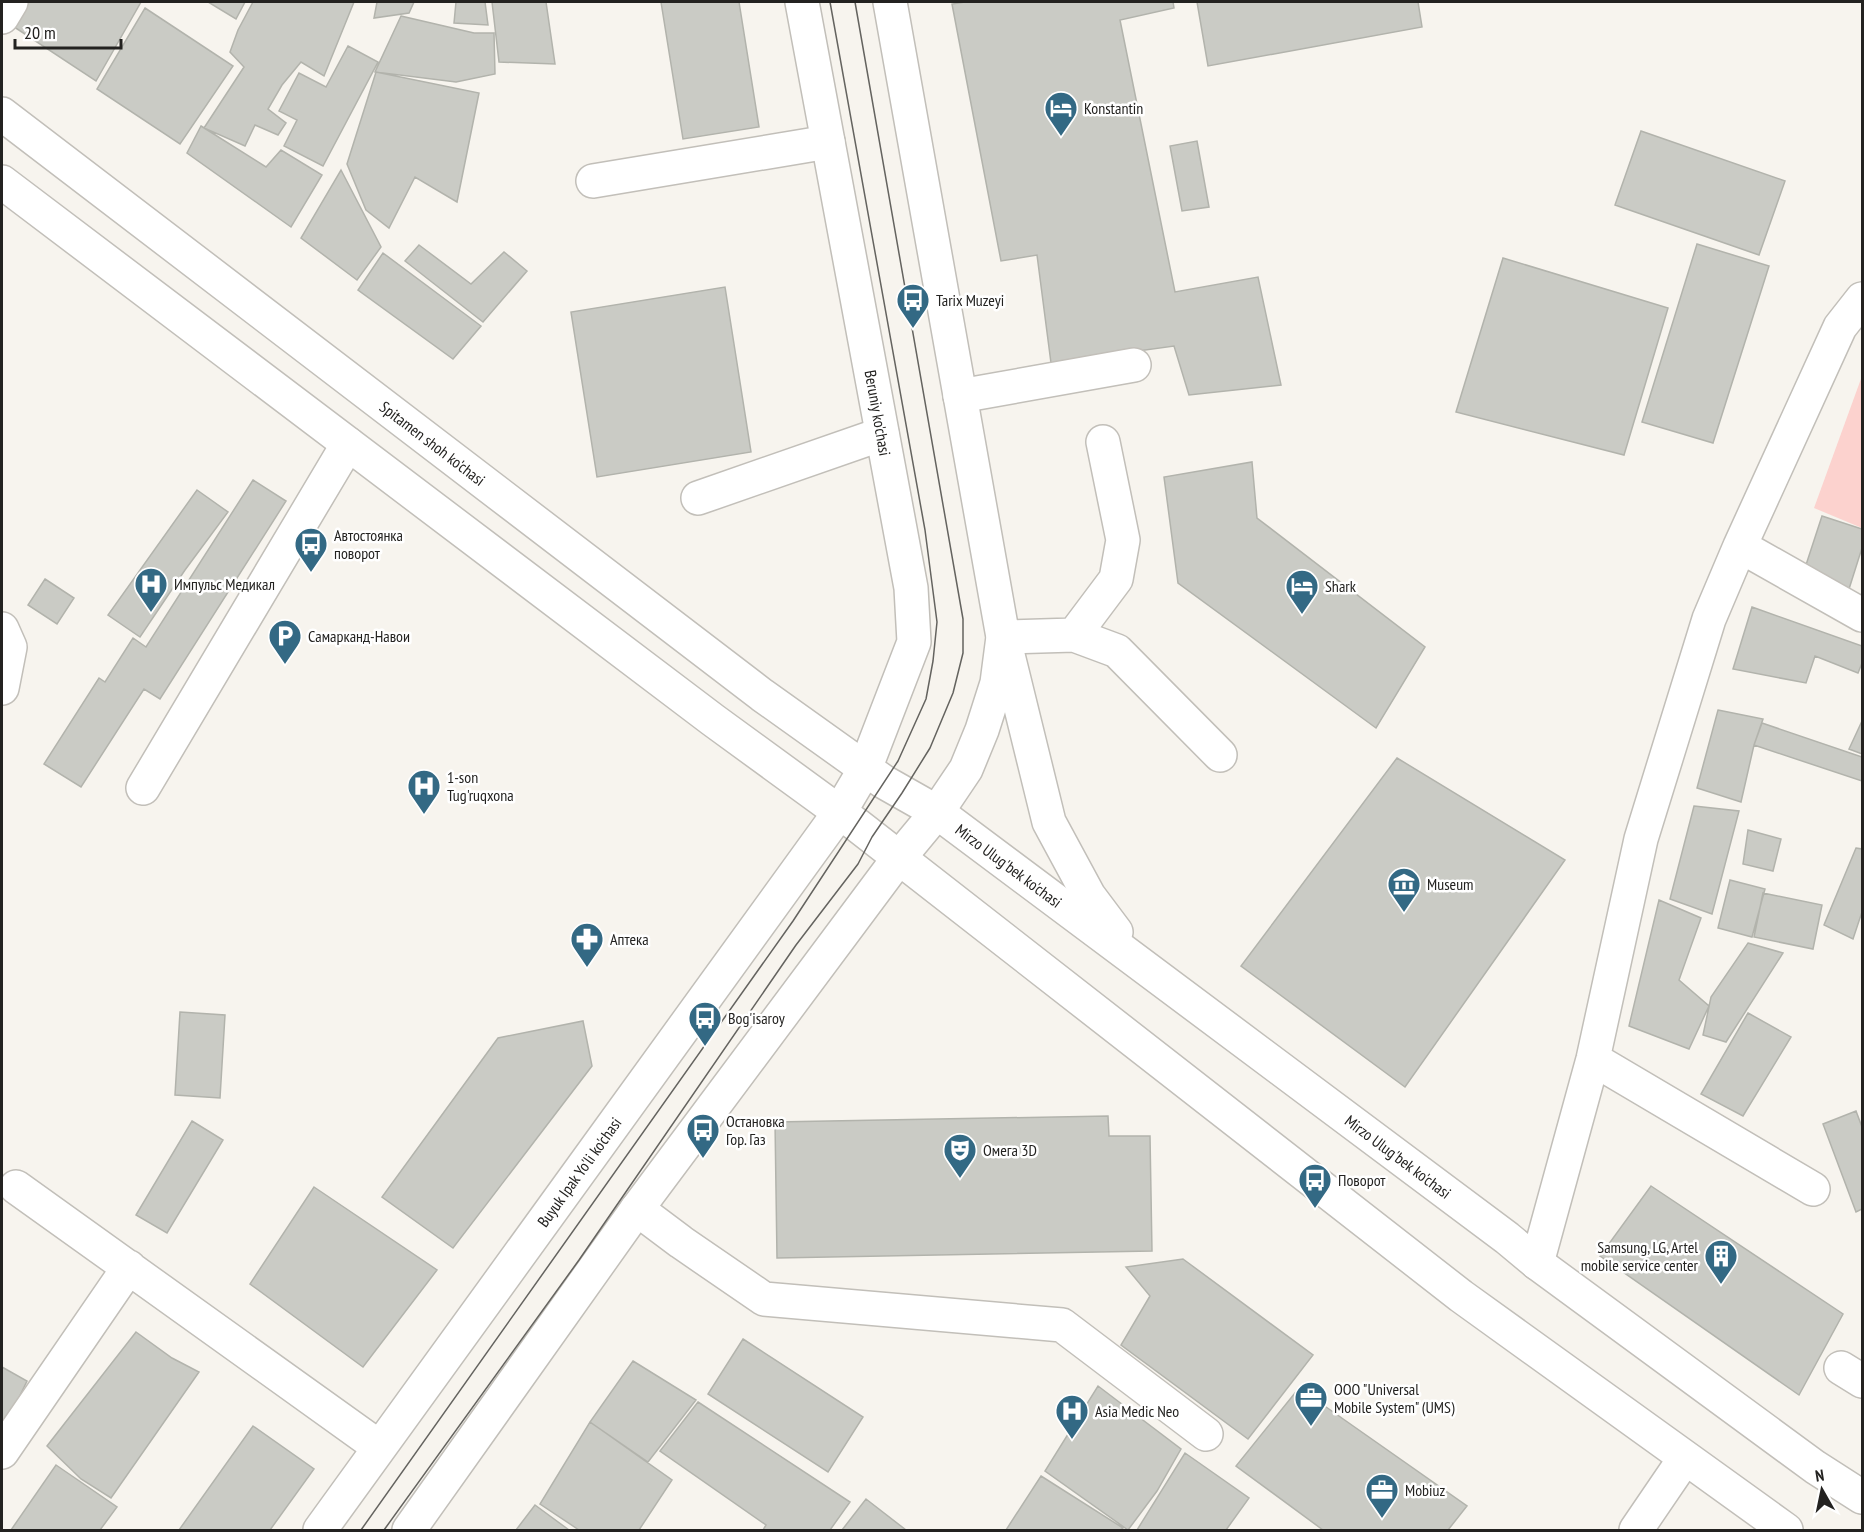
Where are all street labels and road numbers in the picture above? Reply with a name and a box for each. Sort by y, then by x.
street label: Beruniy ko'chasi [861,369,895,457]
street label: Spitamen shoh ko'chasi [376,397,489,490]
street label: Mirzo Ulug'bek ko'chasi [952,819,1066,912]
street label: Mirzo Ulug'bek ko'chasi [1341,1110,1455,1203]
street label: Buyuk Ipak Yo'li ko'chasi [533,1113,626,1231]

